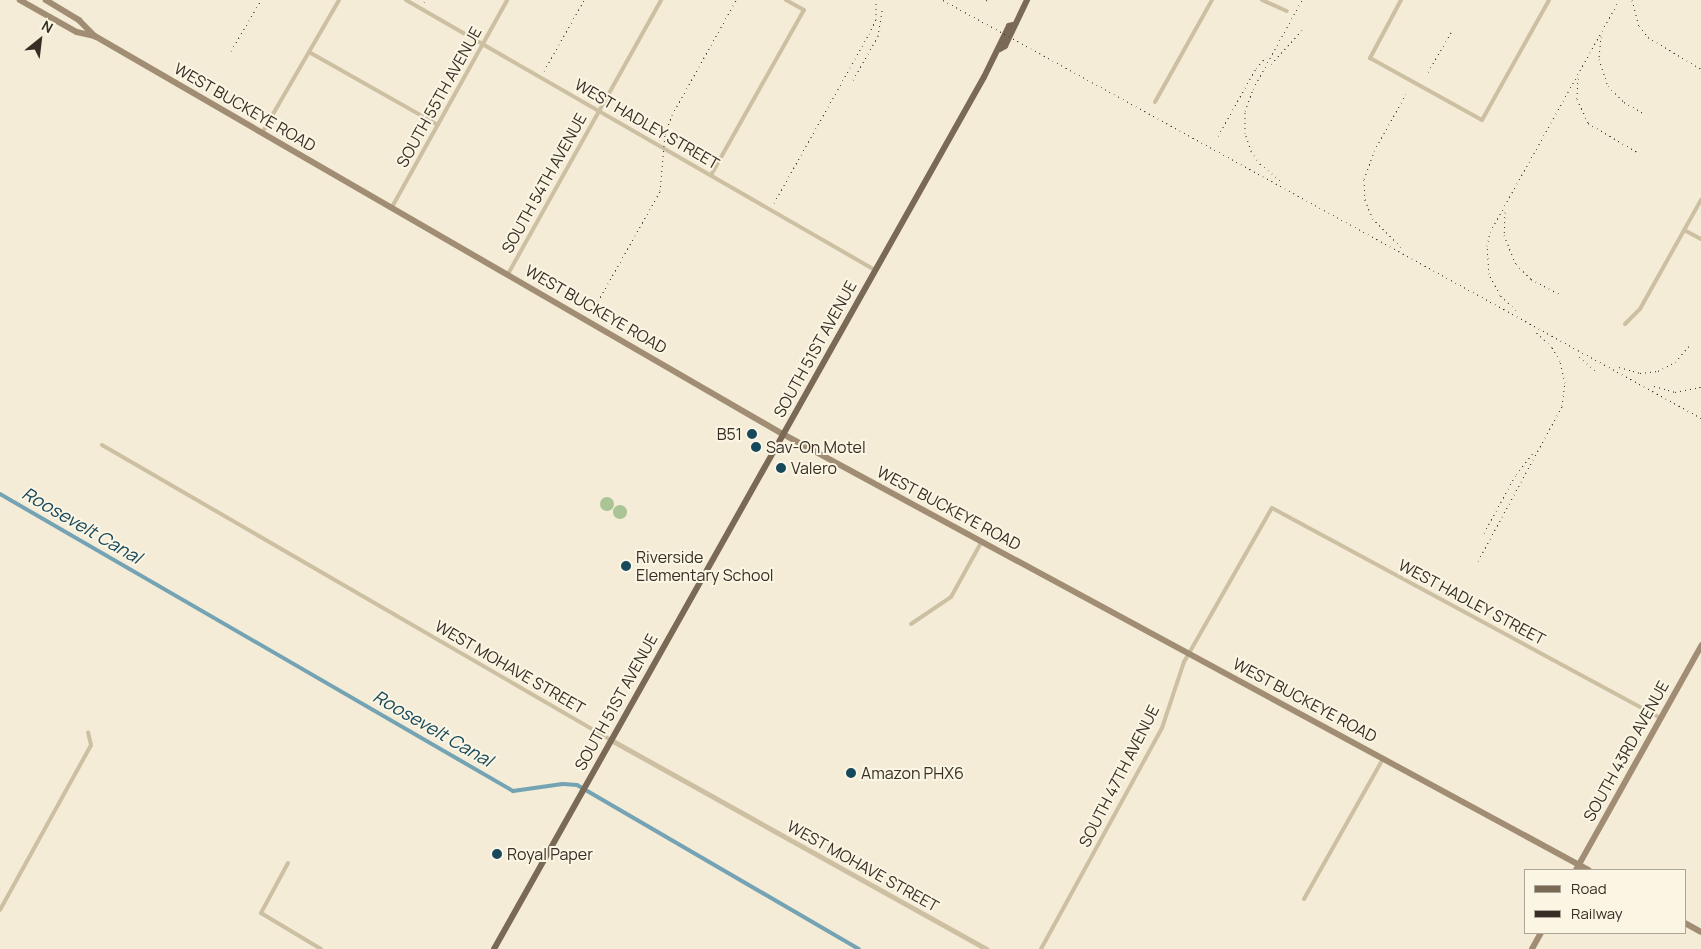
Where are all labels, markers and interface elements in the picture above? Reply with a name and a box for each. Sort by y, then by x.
north arrow [15,15,65,65]
text: N [39,16,57,37]
street label: SOUTH 55TH AVENUE [392,23,486,171]
street label: WEST BUCKEYE ROAD [171,58,319,156]
street label: WEST HADLEY STREET [571,74,723,174]
street label: SOUTH 54TH AVENUE [498,110,590,256]
street label: WEST BUCKEYE ROAD [522,260,670,358]
street label: SOUTH 51ST AVENUE [769,277,861,421]
place label: B51 [717,424,742,444]
marker: B51 [746,428,758,440]
place label: Sav-On Motel [766,437,866,457]
marker: Sav-On Motel [750,441,762,453]
place label: Valero [791,458,837,478]
marker: Valero [775,462,787,474]
street label: WEST BUCKEYE ROAD [873,462,1025,554]
water label: Roosevelt Canal [18,482,146,568]
place label: Riverside Elementary School [636,547,774,585]
street label: WEST HADLEY STREET [1395,555,1549,649]
marker: Riverside Elementary School [620,560,632,572]
street label: WEST MOHAVE STREET [431,616,589,718]
street label: SOUTH 51ST AVENUE [570,630,662,774]
street label: WEST BUCKEYE ROAD [1229,654,1381,746]
street label: SOUTH 43RD AVENUE [1579,677,1673,825]
water label: Roosevelt Canal [369,685,497,771]
street label: SOUTH 47TH AVENUE [1075,702,1163,850]
place label: Amazon PHX6 [861,763,964,783]
marker: Amazon PHX6 [845,767,857,779]
street label: WEST MOHAVE STREET [784,816,942,916]
place label: Royal Paper [507,844,593,864]
marker: Royal Paper [491,848,503,860]
legend [1524,869,1686,934]
text: Road [1571,878,1607,899]
text: Railway [1571,903,1623,924]

